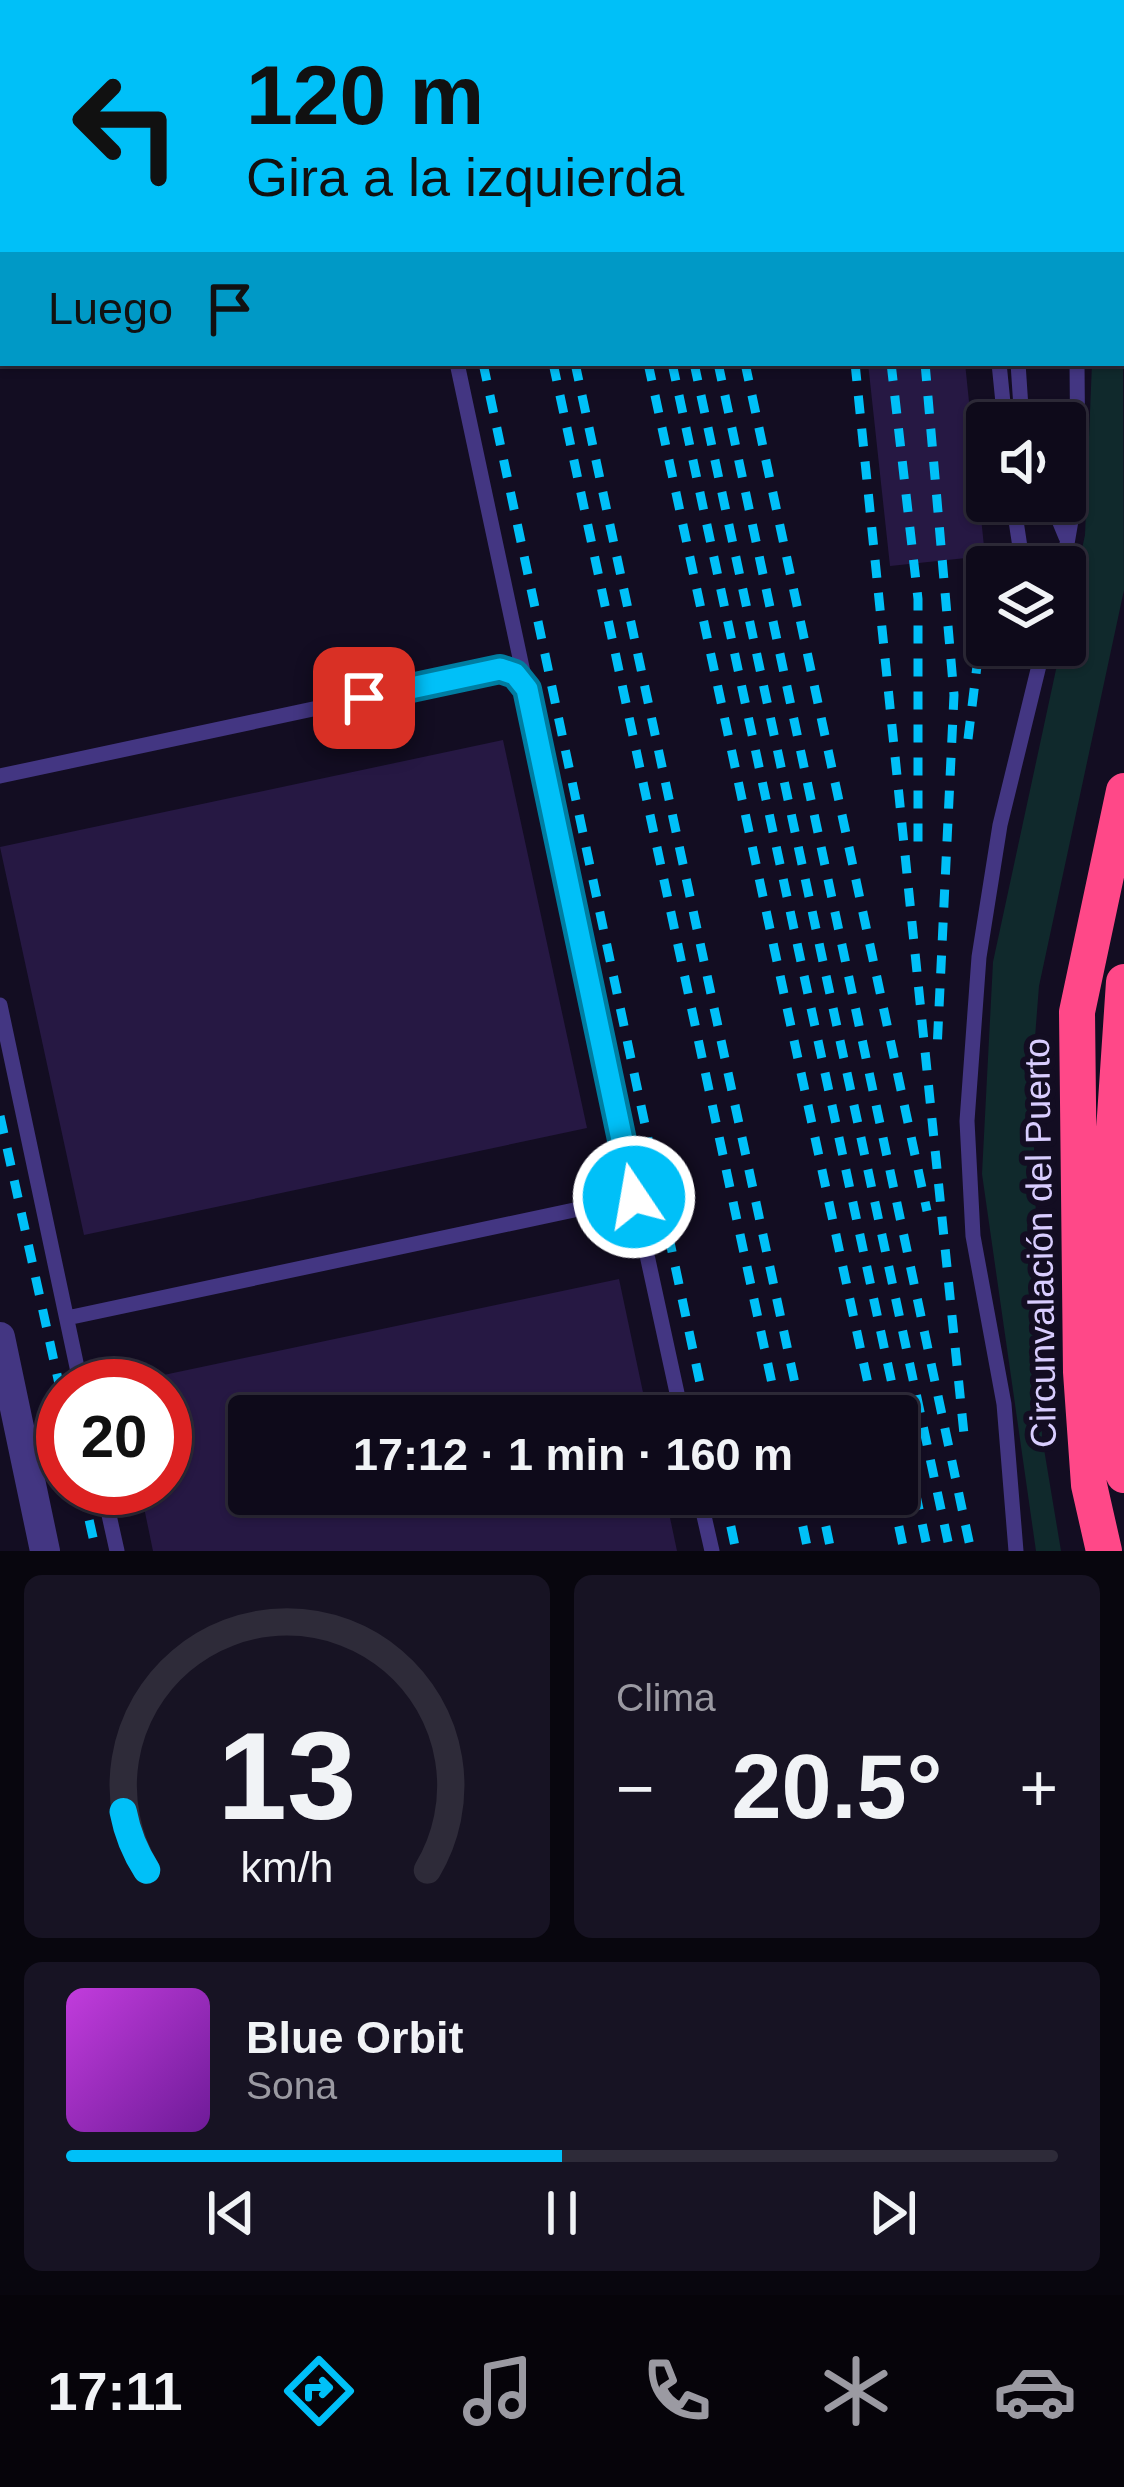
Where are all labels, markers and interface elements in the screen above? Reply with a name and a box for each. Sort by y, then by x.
icon: left [48,48,204,204]
text: 120 m [246,48,484,142]
text: Gira a la izquierda [246,147,684,207]
icon: arrive [197,276,263,342]
text: Luego [48,283,173,334]
map controls [966,402,1086,666]
button: sound [966,402,1086,522]
button: layers [966,546,1086,666]
pin [313,647,415,749]
icon: arrive [331,665,397,731]
street label: Circunvalación del Puerto [1016,1038,1064,1448]
position arrow [571,1134,697,1260]
speed limit sign: 20 [36,1359,192,1515]
text: 17:12 · 1 min · 160 m [353,1429,793,1480]
text: Clima [616,1676,716,1719]
text: 13 [218,1706,356,1845]
text: 20.5° [731,1737,943,1837]
text: − [616,1751,655,1825]
text: + [1019,1751,1058,1825]
text: km/h [241,1842,333,1890]
text: Blue Orbit [246,2012,464,2063]
text: Sona [246,2064,337,2107]
icon: previous [198,2180,264,2246]
icon: pause [529,2180,595,2246]
icon: next [860,2180,926,2246]
icon: directions [277,2349,361,2433]
icon: music [456,2349,540,2433]
icon: phone [635,2349,719,2433]
icon: climate [814,2349,898,2433]
icon: car [993,2349,1077,2433]
text: 17:11 [47,2361,183,2421]

